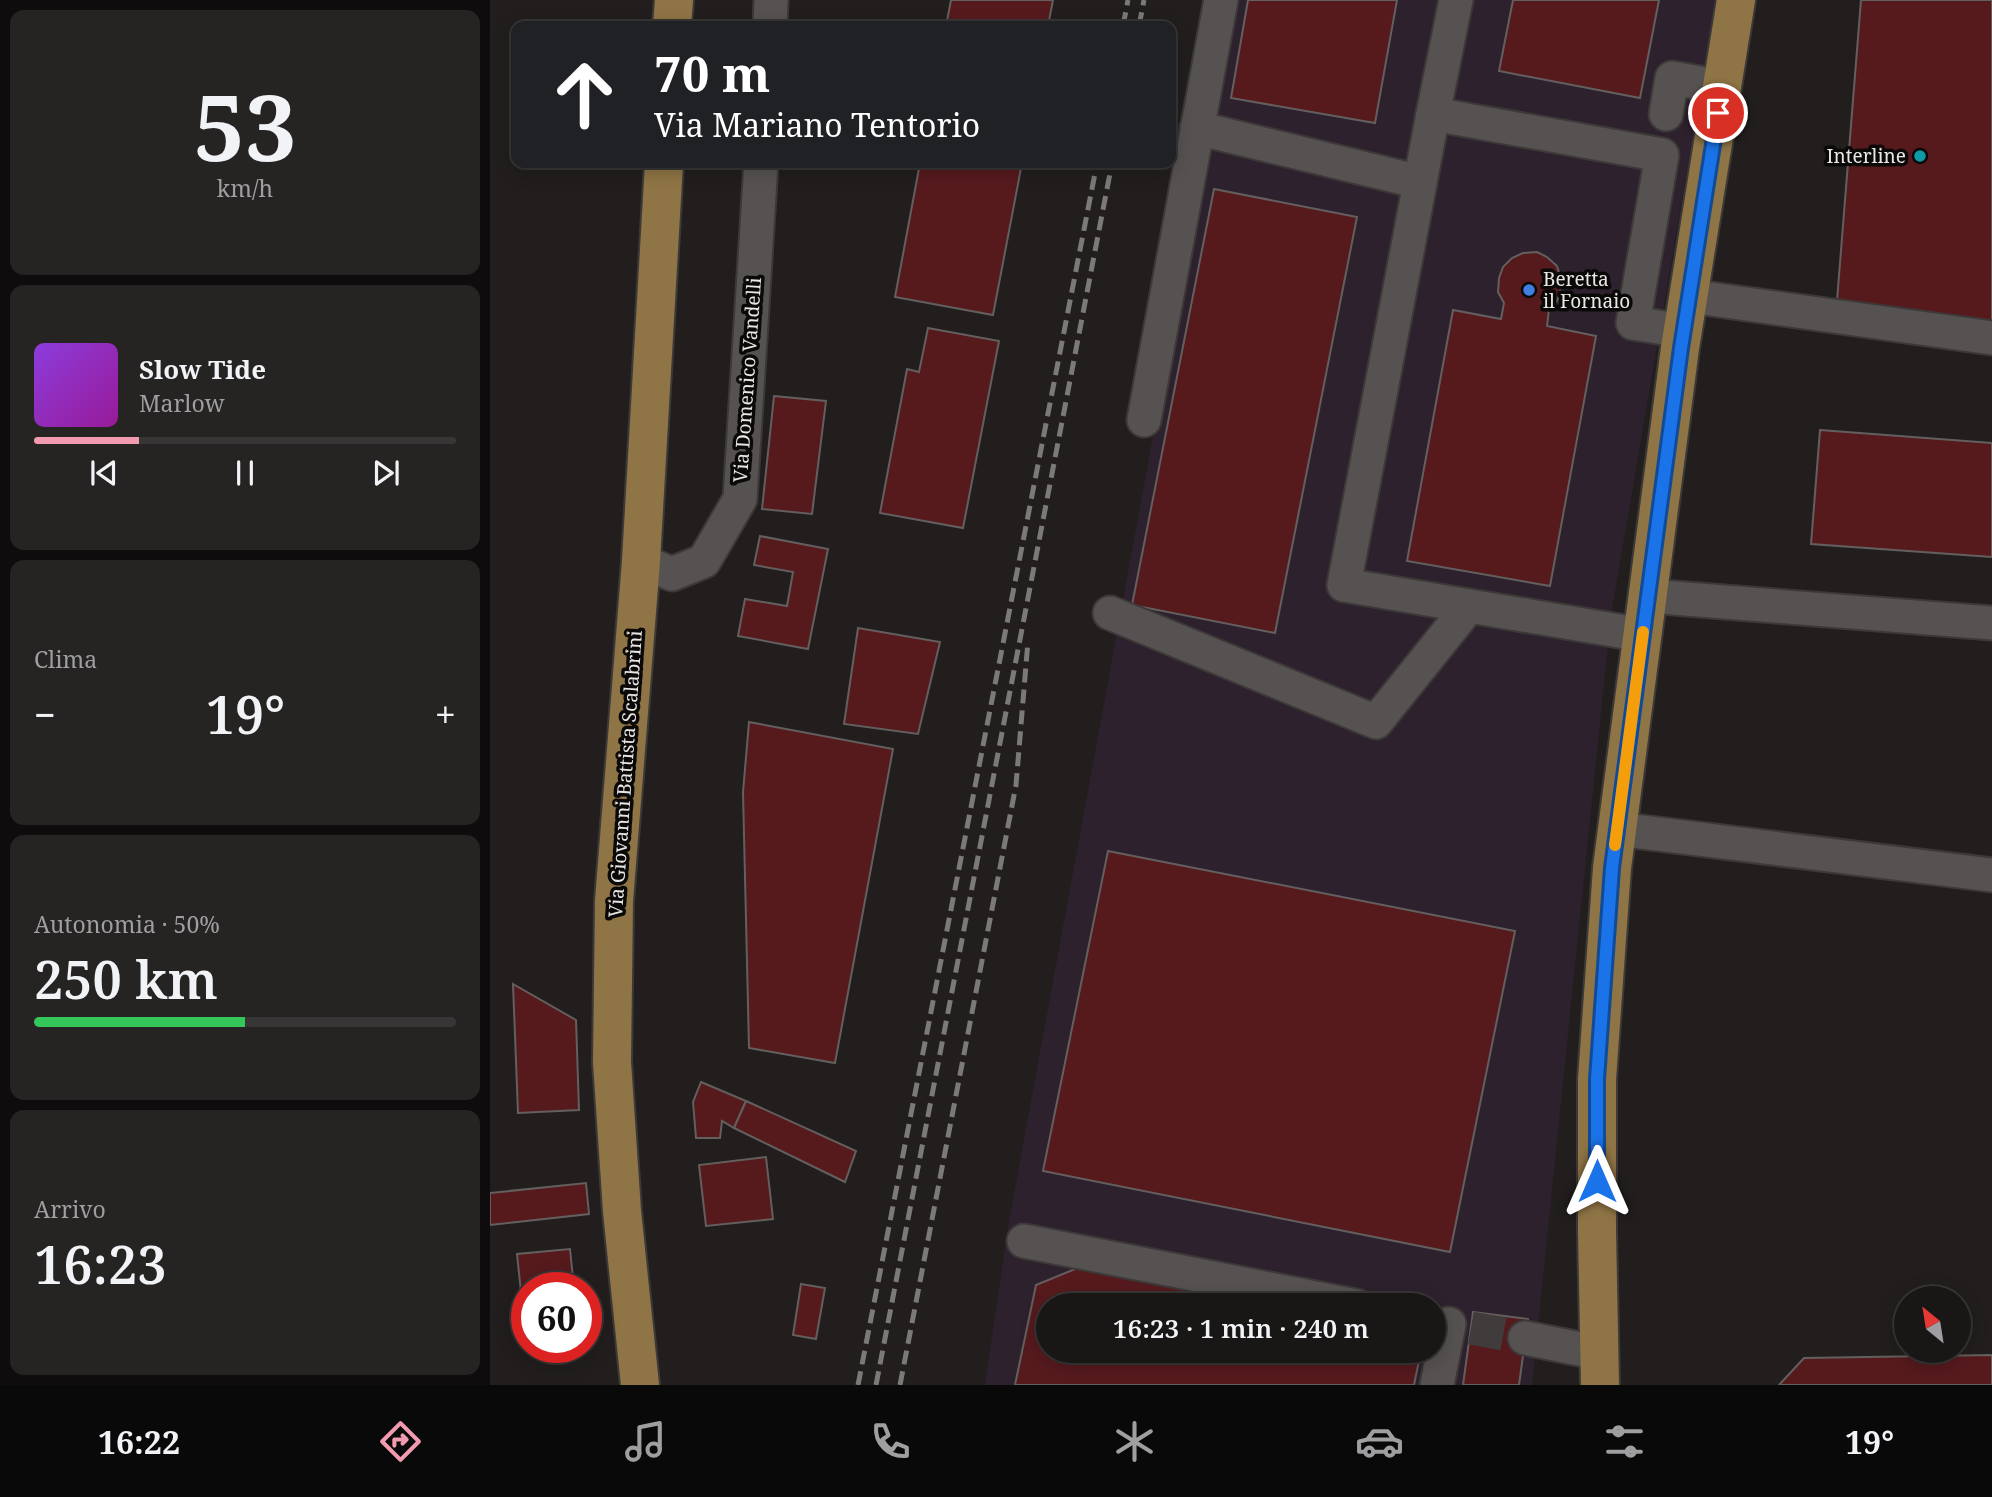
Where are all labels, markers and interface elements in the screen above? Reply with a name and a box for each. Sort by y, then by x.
text: 70 m [654,40,770,106]
icon: ahead [539,49,630,140]
text: 53 [194,64,296,188]
pin [1688,83,1748,143]
icon: arrive [1699,94,1737,132]
text: Via Mariano Tentorio [654,103,980,146]
place label: Interline [1827,143,1906,169]
marker: Interline [1912,148,1928,164]
text: km/h [217,172,273,204]
place label: Beretta il Fornaio [1543,266,1630,314]
street label: Via Domenico Vandelli [727,277,767,483]
marker: Beretta il Fornaio [1521,282,1537,298]
text: Slow Tide [139,351,266,387]
text: Marlow [139,387,225,419]
icon: previous [85,454,123,492]
icon: pause [226,454,264,492]
icon: next [367,454,405,492]
street label: Via Giovanni Battista Scalabrini [602,630,648,918]
text: Clima [34,643,97,675]
text: 19° [206,678,285,749]
text: − [34,688,56,740]
text: + [435,688,456,740]
text: Autonomia · 50% [34,908,220,940]
text: 250 km [34,943,218,1014]
position arrow [1560,1144,1634,1218]
text: Arrivo [34,1193,106,1225]
text: 16:23 [34,1228,167,1299]
speed limit sign: 60 [511,1272,602,1363]
north arrow [1894,1286,1970,1363]
map controls [1894,1286,1971,1363]
text: 16:23 · 1 min · 240 m [1113,1310,1369,1346]
icon: directions [376,1417,425,1466]
icon: music [621,1417,670,1466]
icon: phone [866,1417,915,1466]
icon: climate [1110,1417,1159,1466]
icon: car [1355,1417,1404,1466]
icon: filters [1600,1417,1649,1466]
text: 16:22 [98,1420,180,1463]
text: 19° [1845,1420,1894,1463]

